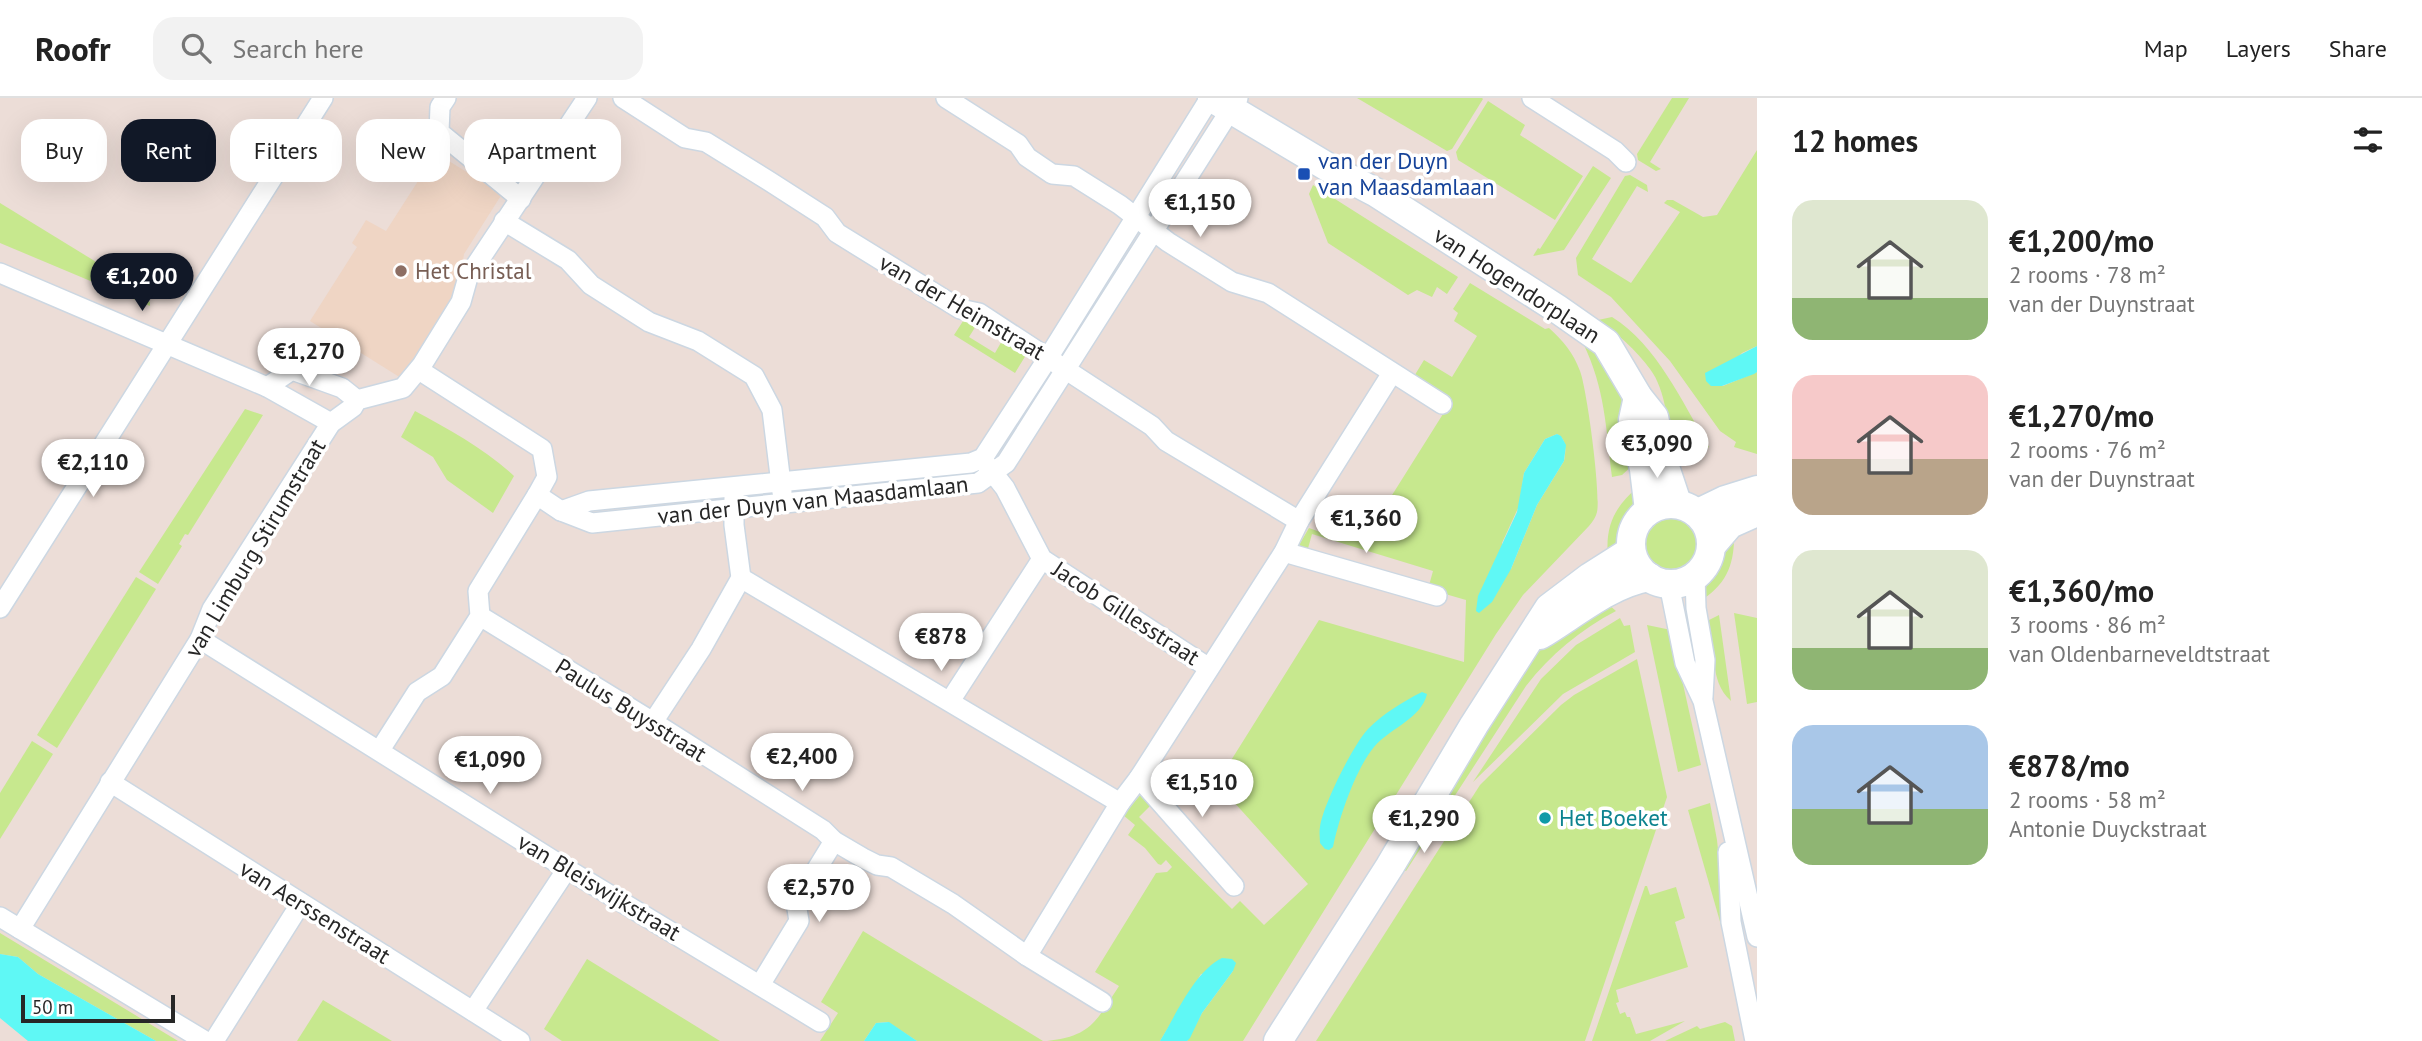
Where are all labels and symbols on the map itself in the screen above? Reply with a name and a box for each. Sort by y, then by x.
place label: van der Duyn van Maasdamlaan [1318,146,1494,201]
marker: van der Duyn van Maasdamlaan [1296,166,1312,182]
pin: €1,150 [1143,180,1257,239]
street label: van Hogendorplaan [1429,220,1606,349]
street label: van der Heimstraat [874,247,1051,366]
pin: €1,200 [85,254,199,313]
place label: Het Christal [415,256,532,285]
marker: Het Christal [393,263,409,279]
pin: €1,270 [252,328,366,388]
pin: €3,090 [1600,420,1714,480]
street label: van Limburg Stirumstraat [178,433,331,662]
pin: €2,110 [36,440,150,499]
street label: van der Duyn van Maasdamlaan [656,469,970,530]
pin: €1,360 [1309,496,1423,555]
street label: Jacob Gillesstraat [1046,554,1206,671]
pin: €878 [900,614,982,673]
street label: Paulus Buysstraat [550,651,712,768]
pin: €2,400 [745,734,859,793]
pin: €1,090 [433,736,547,796]
pin: €1,510 [1145,760,1259,819]
pin: €1,290 [1367,796,1481,855]
place label: Het Boeket [1559,803,1668,832]
marker: Het Boeket [1537,810,1553,826]
street label: van Bleiswijkstraat [512,826,686,947]
street label: van Aerssenstraat [234,854,396,970]
pin: €2,570 [762,864,876,924]
scale bar [21,992,175,1024]

